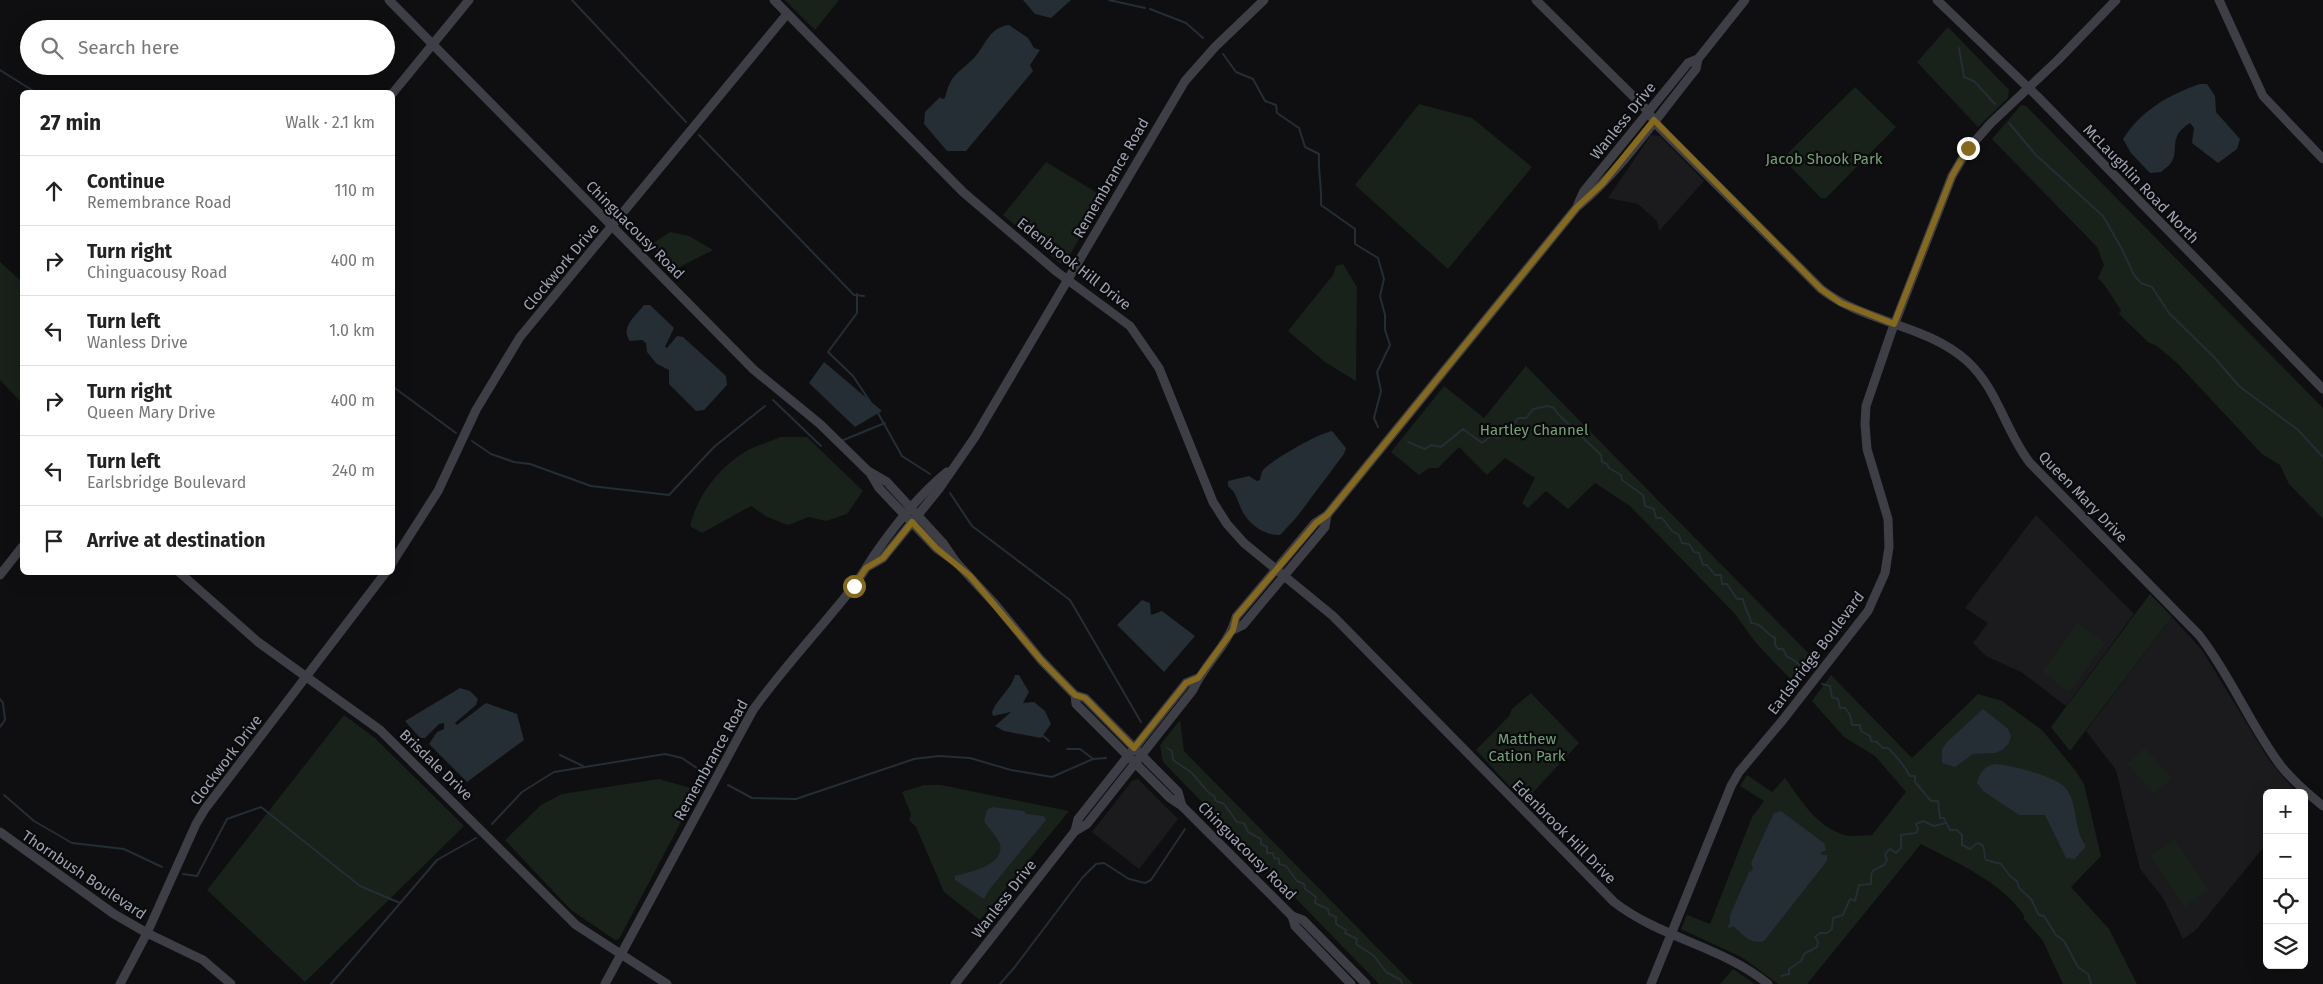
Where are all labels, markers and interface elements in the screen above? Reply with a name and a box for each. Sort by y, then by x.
search box [20,20,395,75]
icon: search [38,34,66,62]
text: Search here [78,36,179,59]
street label: Wanless Drive [1586,79,1660,163]
text: 27 min [40,110,101,136]
text: Walk · 2.1 km [285,113,375,132]
street label: Remembrance Road [1069,115,1153,241]
street label: McLaughlin Road North [2079,121,2203,247]
route end [1957,137,1980,160]
park label: Jacob Shook Park [1766,150,1883,168]
text: Continue [87,170,165,193]
icon: ahead [40,177,68,205]
street label: Chinguacousy Road [582,177,688,283]
text: 110 m [334,181,375,200]
text: Remembrance Road [87,193,232,212]
street label: Edenbrook Hill Drive [1014,214,1134,314]
street label: Clockwork Drive [519,220,603,314]
text: Turn right [87,240,172,263]
icon: right [40,247,68,275]
text: 400 m [331,251,375,270]
text: Chinguacousy Road [87,263,227,282]
text: Turn left [87,310,161,333]
icon: left [40,317,68,345]
text: 1.0 km [329,321,375,340]
text: Wanless Drive [87,333,188,352]
text: Turn right [87,380,172,403]
icon: right [40,387,68,415]
text: 400 m [331,391,375,410]
text: Queen Mary Drive [87,403,215,422]
park label: Hartley Channel [1480,421,1589,439]
street label: Queen Mary Drive [2035,447,2131,547]
text: Turn left [87,450,161,473]
icon: left [40,457,68,485]
text: 240 m [332,461,375,480]
text: Earlsbridge Boulevard [87,473,246,492]
icon: arrive [40,527,68,555]
text: Arrive at destination [87,529,266,552]
route start [843,575,866,598]
street label: Earlsbridge Boulevard [1764,588,1868,718]
street label: Remembrance Road [670,696,752,824]
street label: Clockwork Drive [186,711,266,809]
street label: Brisdale Drive [396,726,476,804]
park label: Matthew Cation Park [1488,730,1566,765]
street label: Edenbrook Hill Drive [1508,776,1620,888]
map controls [2263,789,2308,969]
button: + [2263,789,2308,834]
street label: Chinguacousy Road [1194,798,1300,904]
street label: Thornbush Boulevard [18,827,150,923]
button: − [2263,834,2308,879]
street label: Wanless Drive [968,856,1040,942]
button: locate [2263,879,2308,924]
button: layers [2263,924,2308,969]

